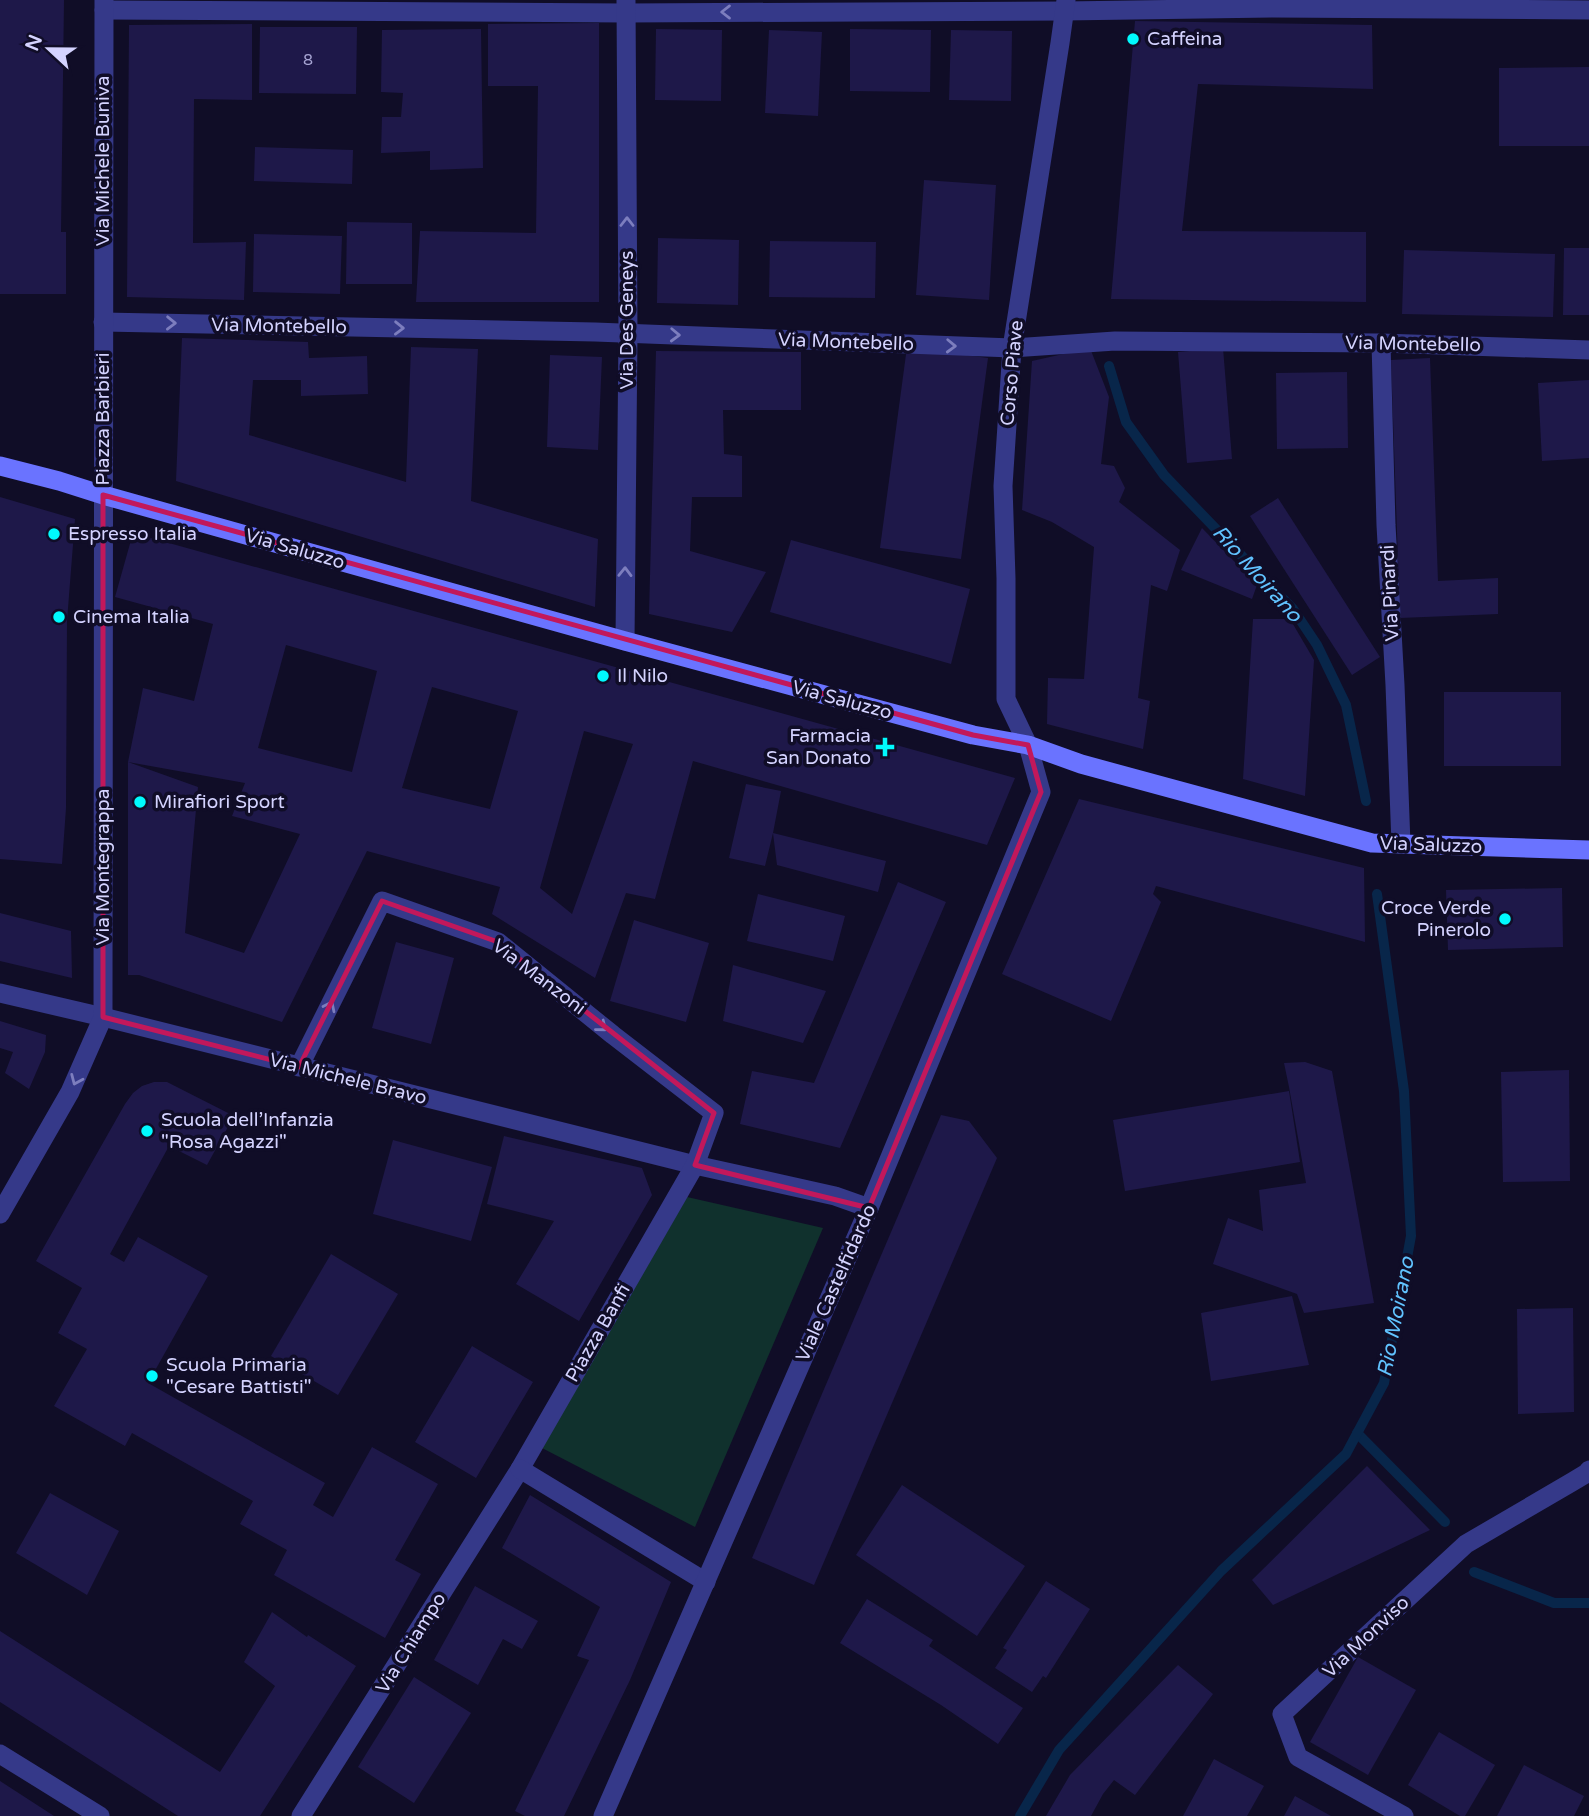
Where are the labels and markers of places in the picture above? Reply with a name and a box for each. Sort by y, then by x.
place label: Caffeina [1147,28,1223,50]
marker: Caffeina [1125,31,1141,47]
place label: Espresso Italia [68,523,197,545]
marker: Espresso Italia [46,526,62,542]
place label: Cinema Italia [73,606,190,628]
marker: Cinema Italia [51,609,67,625]
place label: Il Nilo [617,665,668,687]
marker: Il Nilo [595,668,611,684]
place label: Farmacia San Donato [766,725,871,769]
marker: Farmacia San Donato [877,739,893,755]
place label: Mirafiori Sport [154,791,285,813]
marker: Mirafiori Sport [132,794,148,810]
place label: Croce Verde Pinerolo [1381,897,1491,941]
marker: Croce Verde Pinerolo [1497,911,1513,927]
place label: Scuola dell’Infanzia "Rosa Agazzi" [161,1109,334,1153]
marker: Scuola dell’Infanzia "Rosa Agazzi" [139,1123,155,1139]
place label: Scuola Primaria "Cesare Battisti" [166,1354,312,1398]
marker: Scuola Primaria "Cesare Battisti" [144,1368,160,1384]

